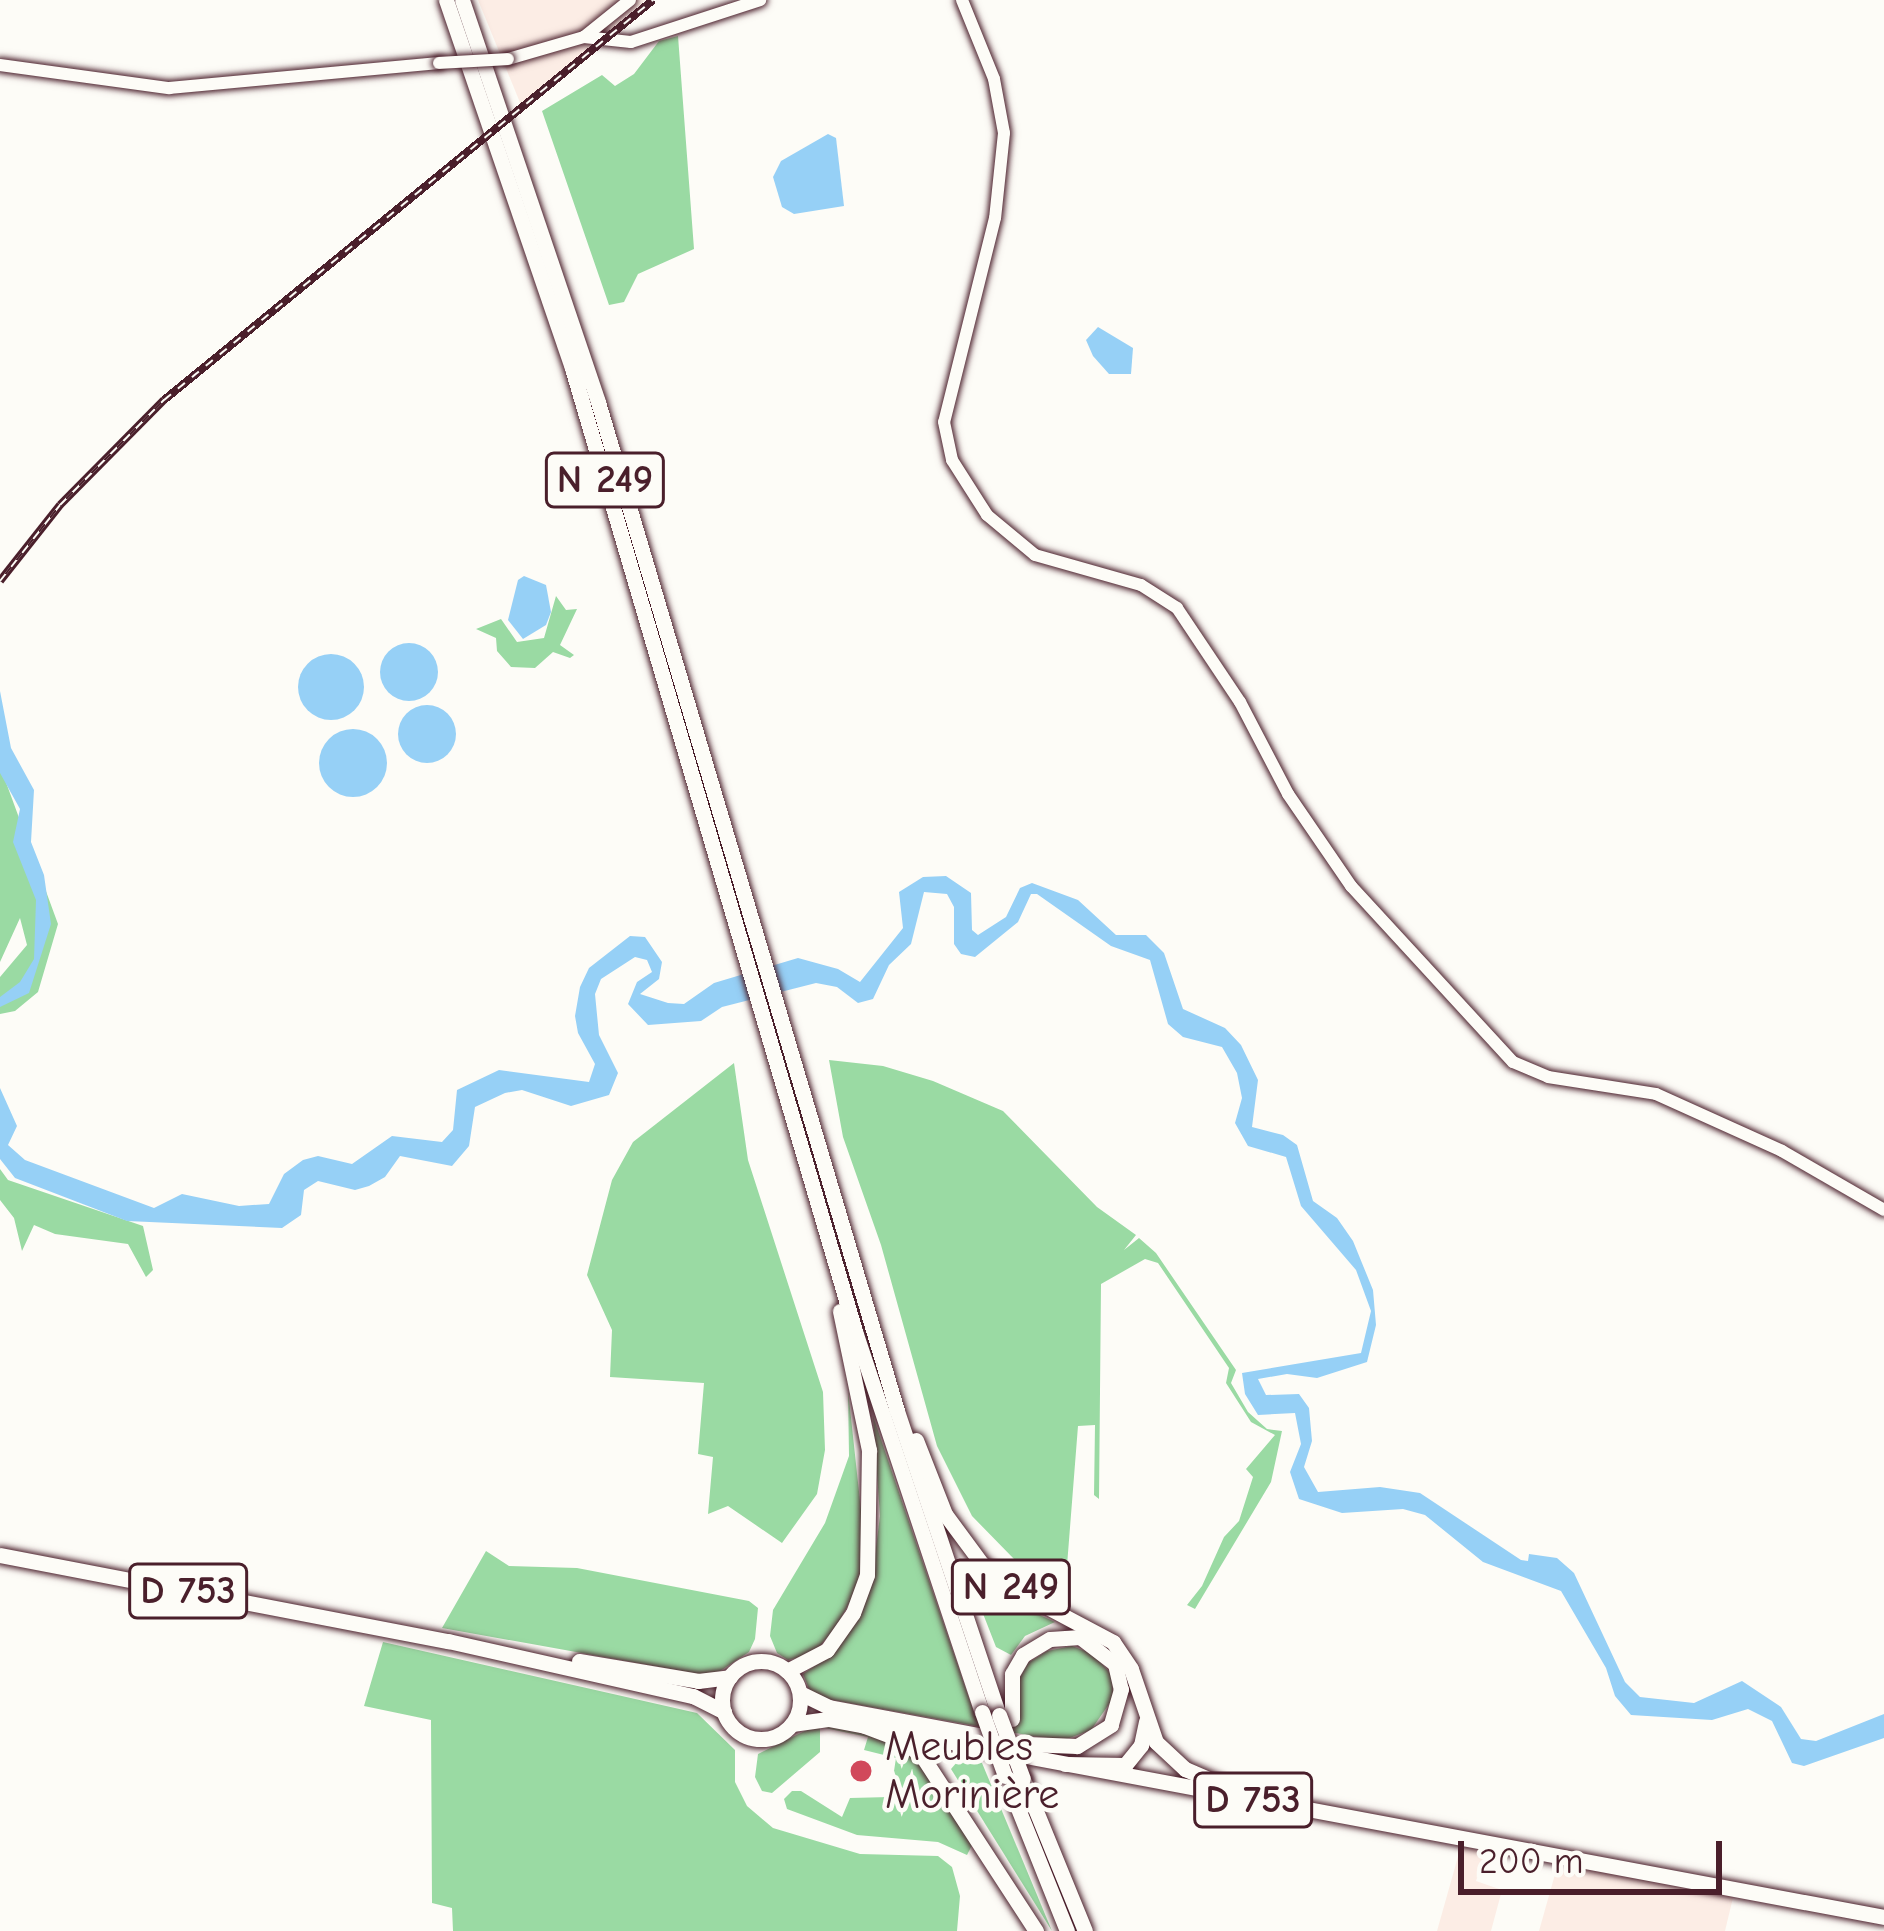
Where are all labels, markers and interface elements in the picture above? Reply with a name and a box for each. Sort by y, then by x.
road number: N 249 [542,447,668,513]
road number: N 249 [948,1554,1074,1620]
road number: D 753 [128,1558,248,1624]
place label: Meubles Morinière [885,1722,1059,1820]
marker: Meubles Morinière [848,1758,874,1784]
road number: D 753 [1193,1767,1313,1833]
scale bar [1464,1817,1728,1891]
text: 200 m [1479,1841,1583,1882]

